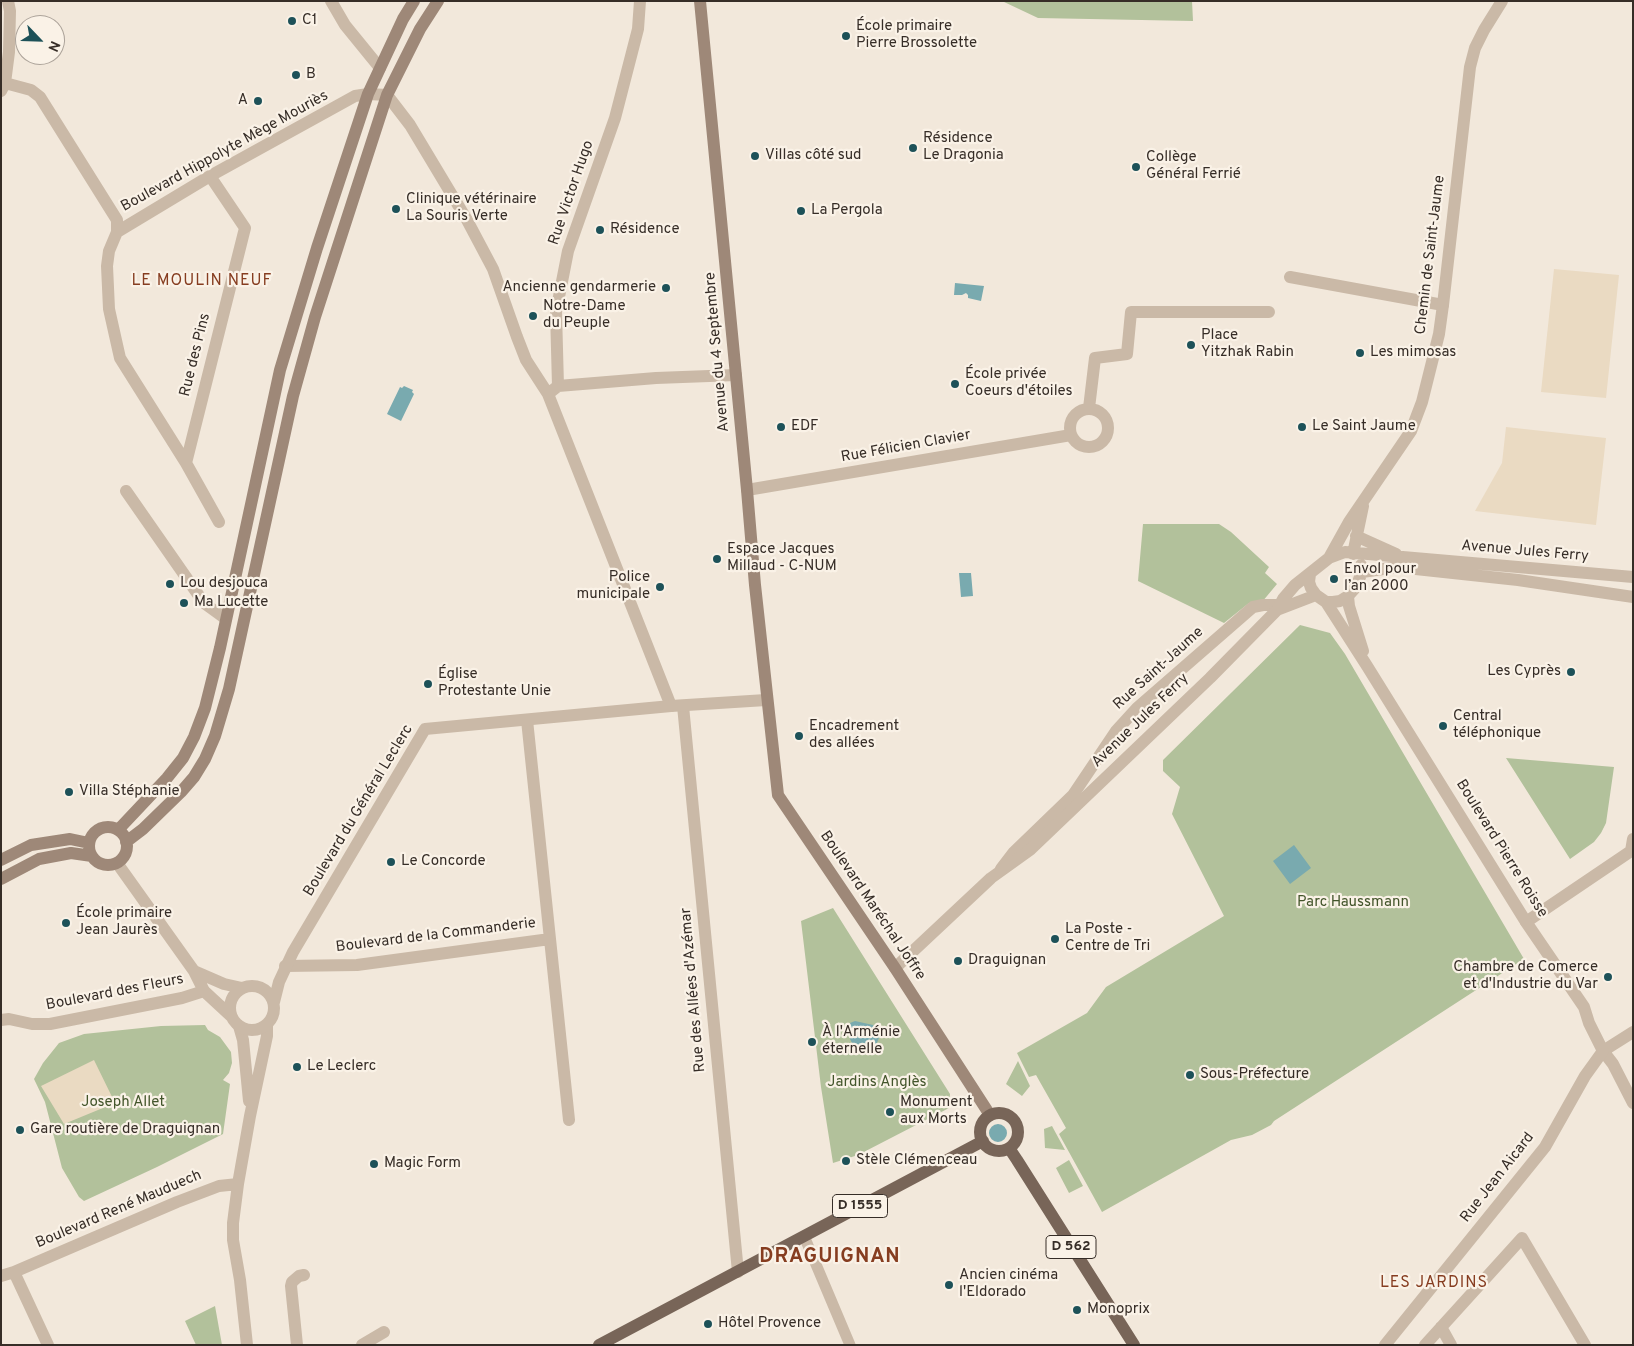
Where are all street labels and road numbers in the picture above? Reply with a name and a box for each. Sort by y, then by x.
street label: Boulevard Hippolyte Mège Mouriès [118,87,332,217]
street label: Rue Victor Hugo [546,138,598,248]
street label: Chemin de Saint-Jaume [1412,174,1450,336]
street label: Avenue du 4 Septembre [702,271,734,433]
street label: Rue des Pins [177,311,215,399]
street label: Rue Félicien Clavier [840,427,972,467]
street label: Avenue Jules Ferry [1461,537,1589,567]
street label: Rue Saint-Jaume [1110,624,1208,714]
street label: Avenue Jules Ferry [1089,670,1193,772]
street label: Boulevard du Général Leclerc [301,722,417,900]
street label: Boulevard Pierre Roisse [1451,777,1551,921]
street label: Boulevard Maréchal Joffre [815,828,929,984]
street label: Rue des Allées d'Azémar [678,907,710,1073]
street label: Boulevard de la Commanderie [335,915,537,957]
street label: Boulevard des Fleurs [45,971,185,1015]
street label: Rue Jean Aicard [1457,1129,1539,1227]
street label: Boulevard René Mauduech [33,1167,205,1253]
road number: D 1555 [832,1194,888,1218]
road number: D 562 [1046,1236,1096,1258]

